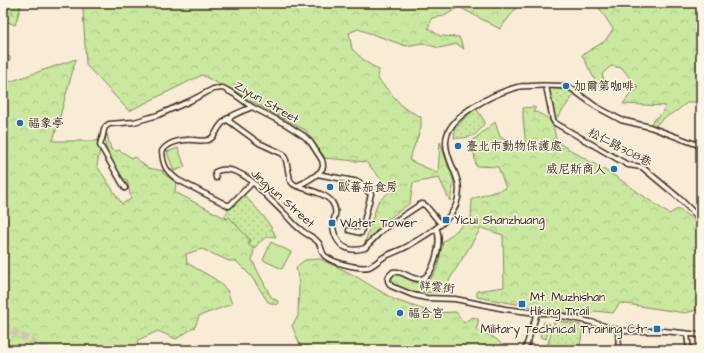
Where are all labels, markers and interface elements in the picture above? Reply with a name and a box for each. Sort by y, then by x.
street label: Ziyun Street [231,77,302,129]
place label: 加爾第咖啡 [574,78,634,95]
marker: 加爾第咖啡 [561,81,571,91]
place label: 福象亭 [28,115,64,132]
marker: 福象亭 [15,118,25,128]
street label: 松仁路308巷 [585,124,655,171]
place label: 臺北市動物保護處 [466,138,562,155]
marker: 臺北市動物保護處 [453,141,463,151]
place label: 威尼斯商人 [546,161,606,178]
marker: 威尼斯商人 [609,164,619,174]
street label: Jingyun Street [246,165,319,233]
place label: 歐蕃茄食房 [338,179,398,196]
marker: 歐蕃茄食房 [325,182,335,192]
place label: Yicui Shanzhuang [454,212,545,230]
place label: Water Tower [340,215,418,232]
marker: Yicui Shanzhuang [441,215,451,225]
marker: Water Tower [327,218,337,228]
street label: 祥雲街 [418,277,456,298]
place label: Mt. Muzhishan Hiking Trail [530,289,605,321]
marker: Mt. Muzhishan Hiking Trail [517,299,527,309]
place label: 福合宮 [408,305,444,322]
marker: 福合宮 [395,308,405,318]
place label: Military Technical Training Ctr. [480,321,649,339]
marker: Military Technical Training Ctr. [652,324,662,334]

